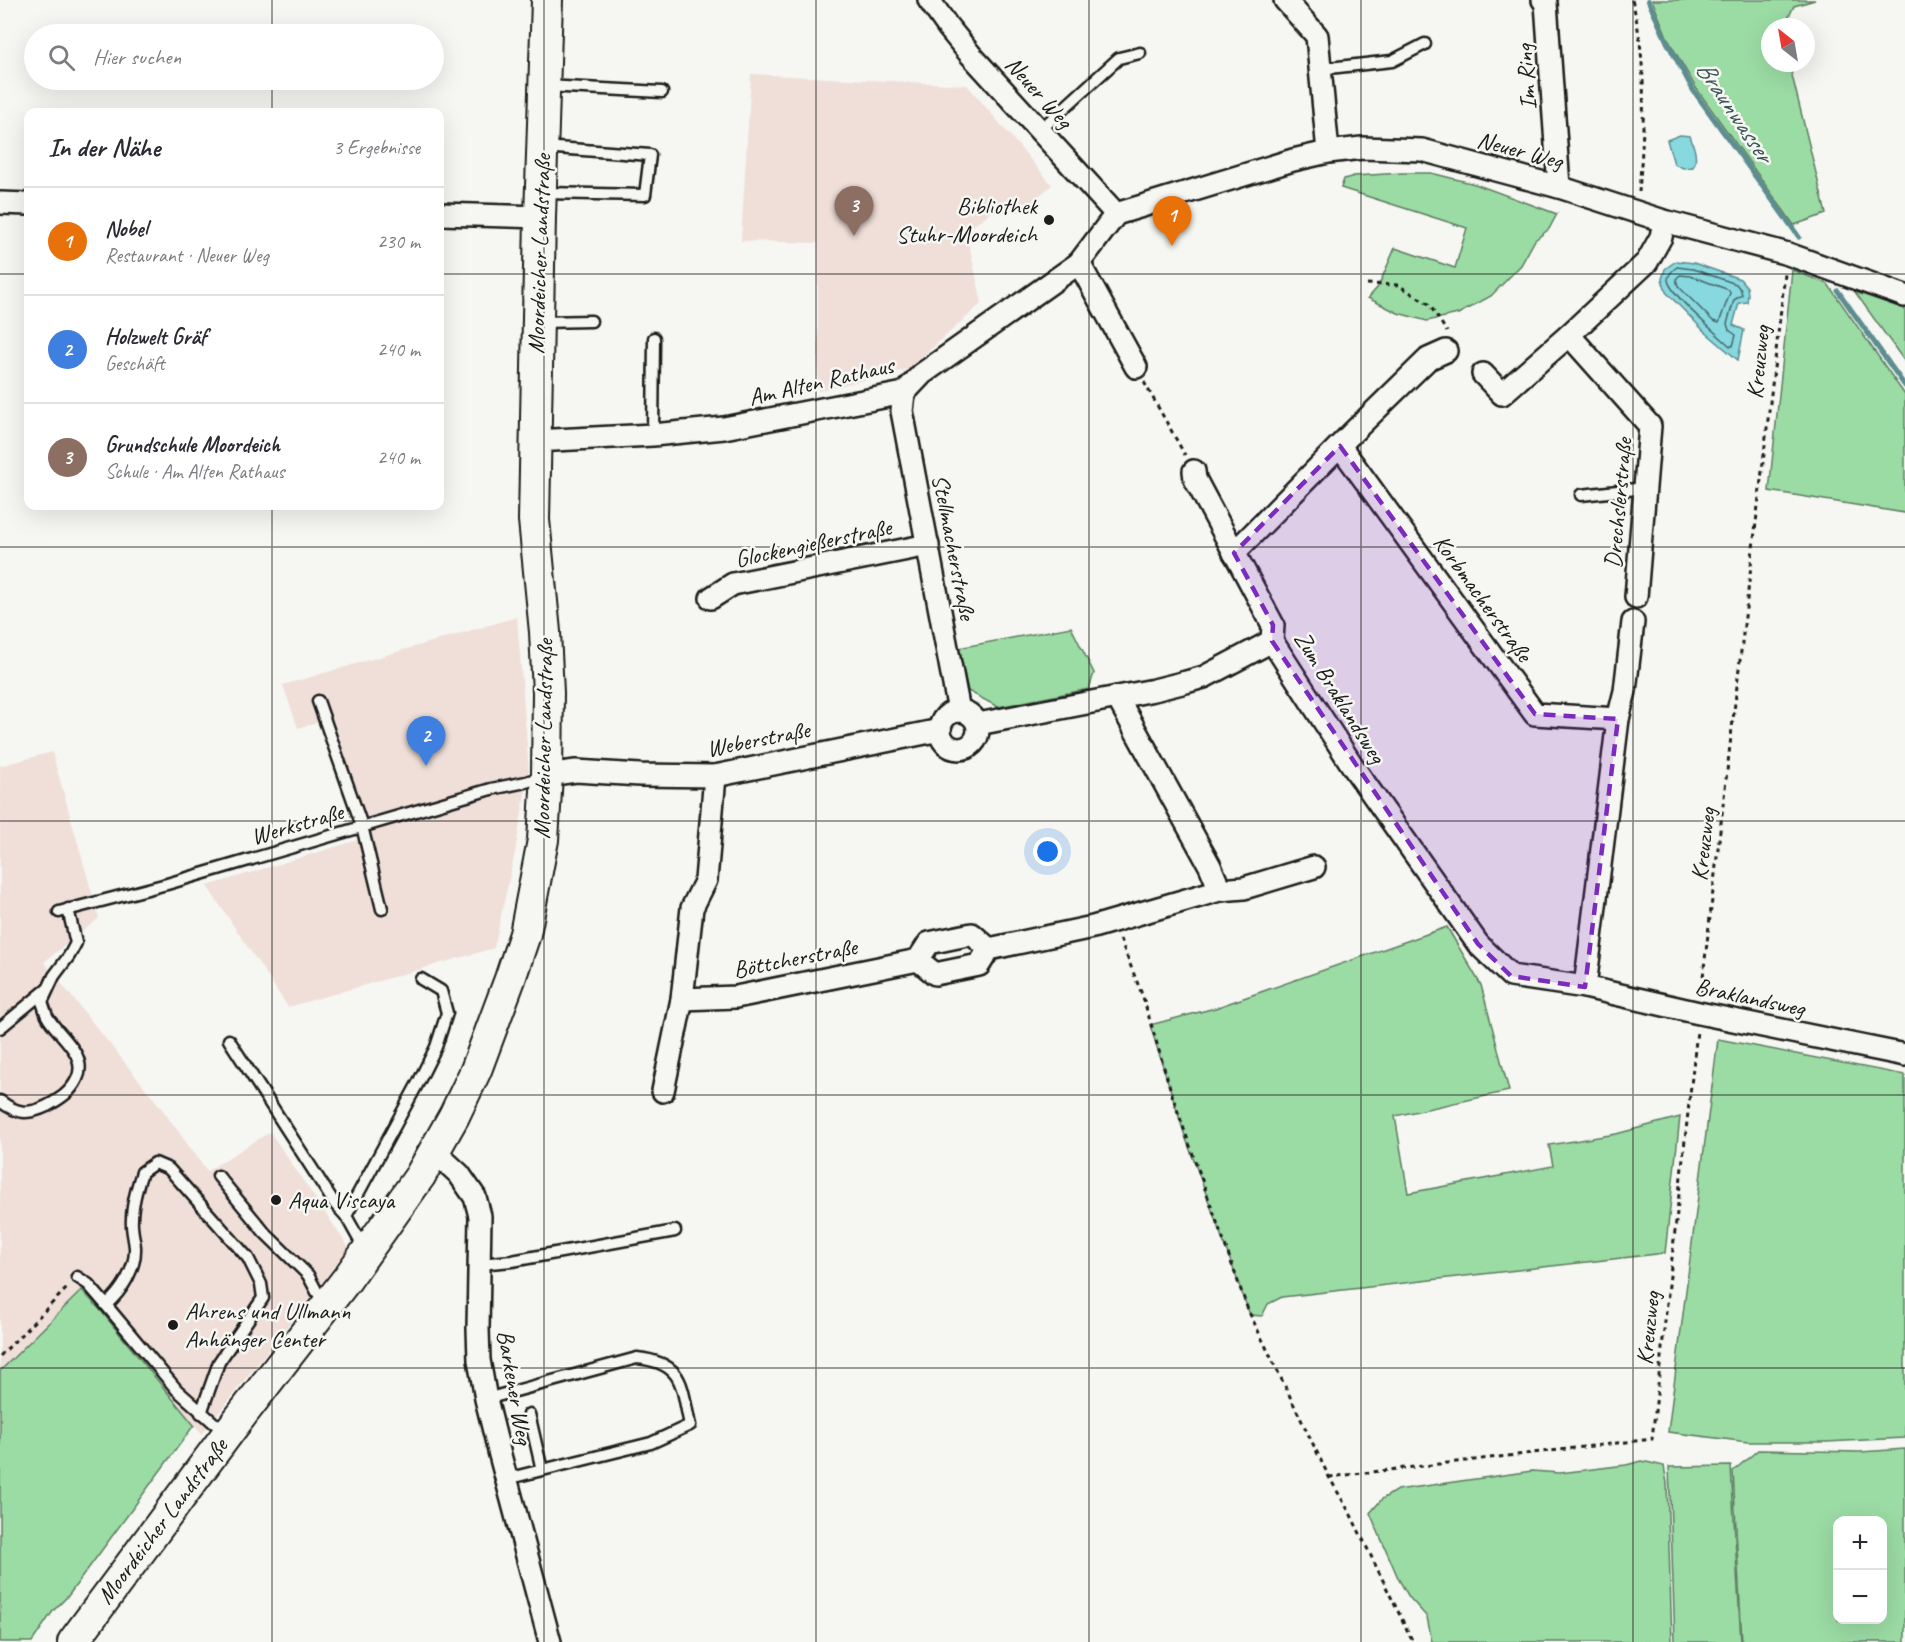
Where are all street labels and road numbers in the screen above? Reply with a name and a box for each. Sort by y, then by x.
street label: Im Ring [1509,42,1543,111]
street label: Neuer Weg [999,50,1081,136]
street label: Neuer Weg [1474,124,1568,176]
street label: Moordeicher Landstraße [521,151,558,354]
street label: Kreuzweg [1739,322,1777,400]
street label: Am Alten Rathaus [746,349,899,412]
street label: Drechslerstraße [1597,434,1639,569]
street label: Stellmacherstraße [925,472,983,624]
street label: Glockengießerstraße [732,511,896,574]
street label: Korbmacherstraße [1427,529,1540,669]
street label: Zum Braklandsweg [1287,625,1393,770]
street label: Moordeicher Landstraße [526,637,560,839]
street label: Weberstraße [704,714,814,764]
street label: Werkstraße [247,796,349,851]
street label: Kreuzweg [1684,804,1723,882]
street label: Böttcherstraße [731,931,861,985]
street label: Braklandsweg [1693,971,1810,1024]
street label: Kreuzweg [1629,1288,1667,1366]
street label: Barkener Weg [490,1328,540,1449]
street label: Moordeicher Landstraße [90,1430,235,1610]

